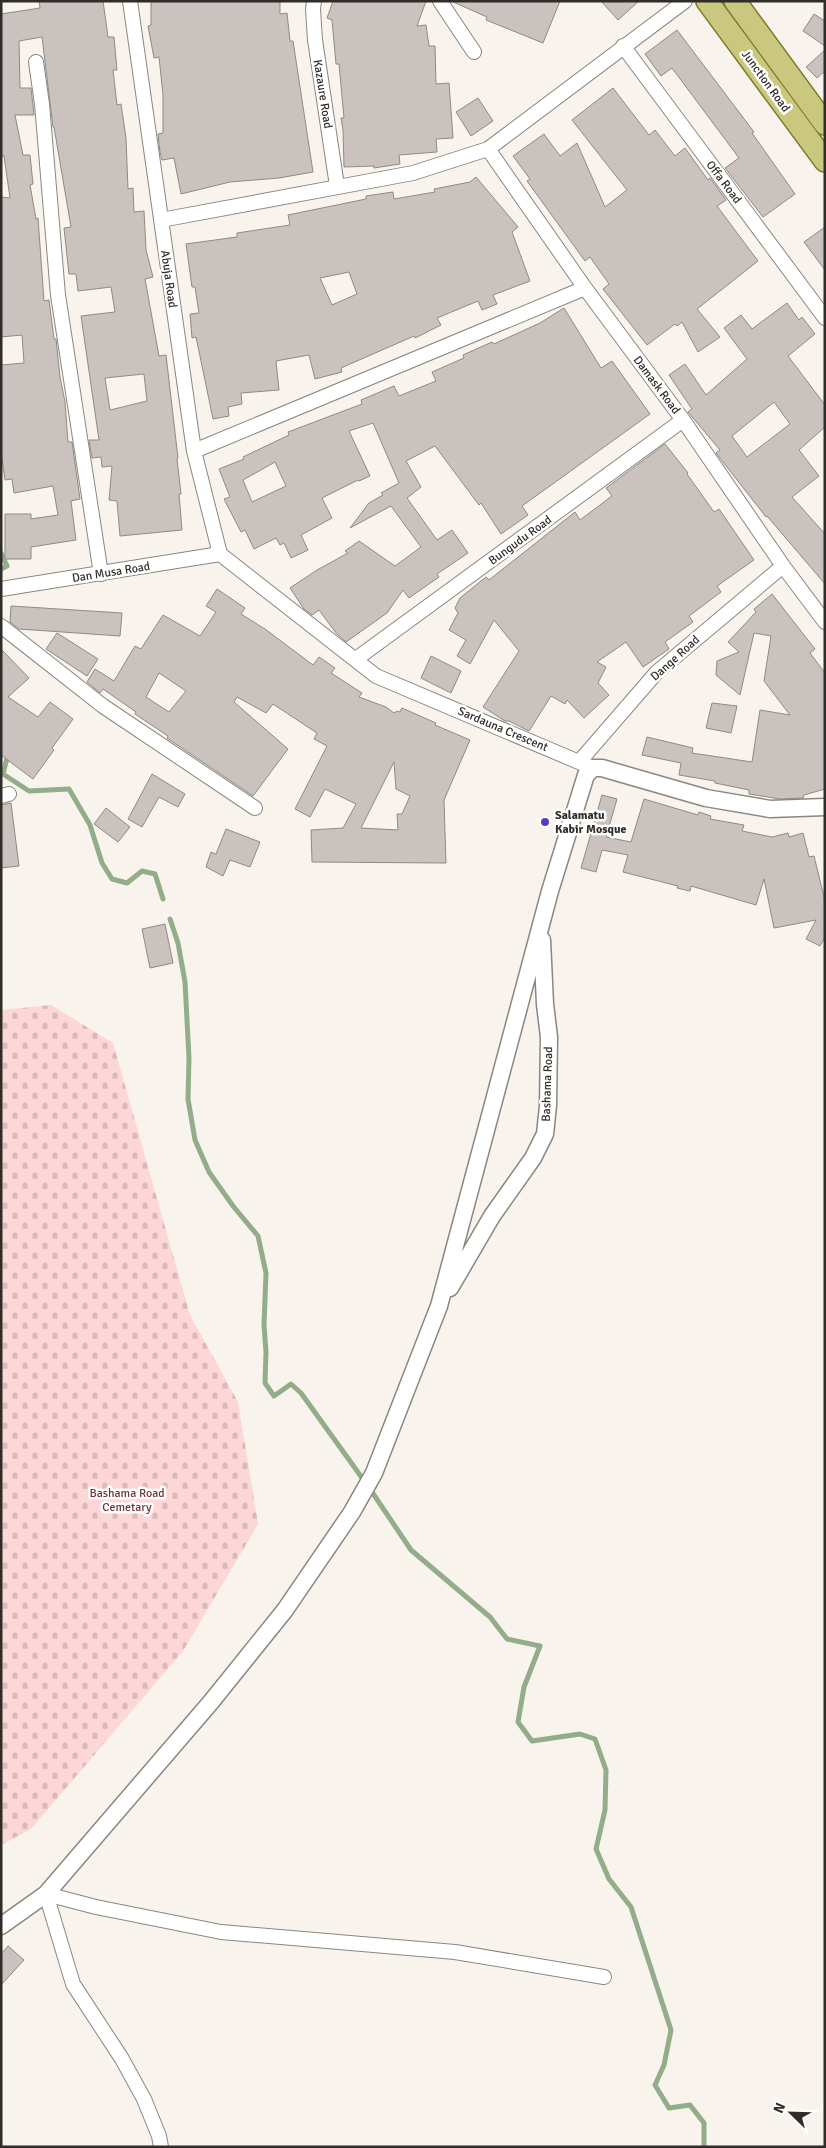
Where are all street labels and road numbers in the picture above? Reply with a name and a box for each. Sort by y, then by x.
street label: Junction Road [738,47,793,115]
street label: Kazaure Road [310,58,335,130]
street label: Offa Road [703,158,745,207]
street label: Abuja Road [157,249,180,309]
street label: Damask Road [630,353,683,417]
street label: Bungudu Road [486,512,555,568]
street label: Dan Musa Road [71,559,151,586]
street label: Dange Road [648,632,703,684]
street label: Sardauna Crescent [456,704,550,755]
street label: Bashama Road [539,1046,556,1122]

